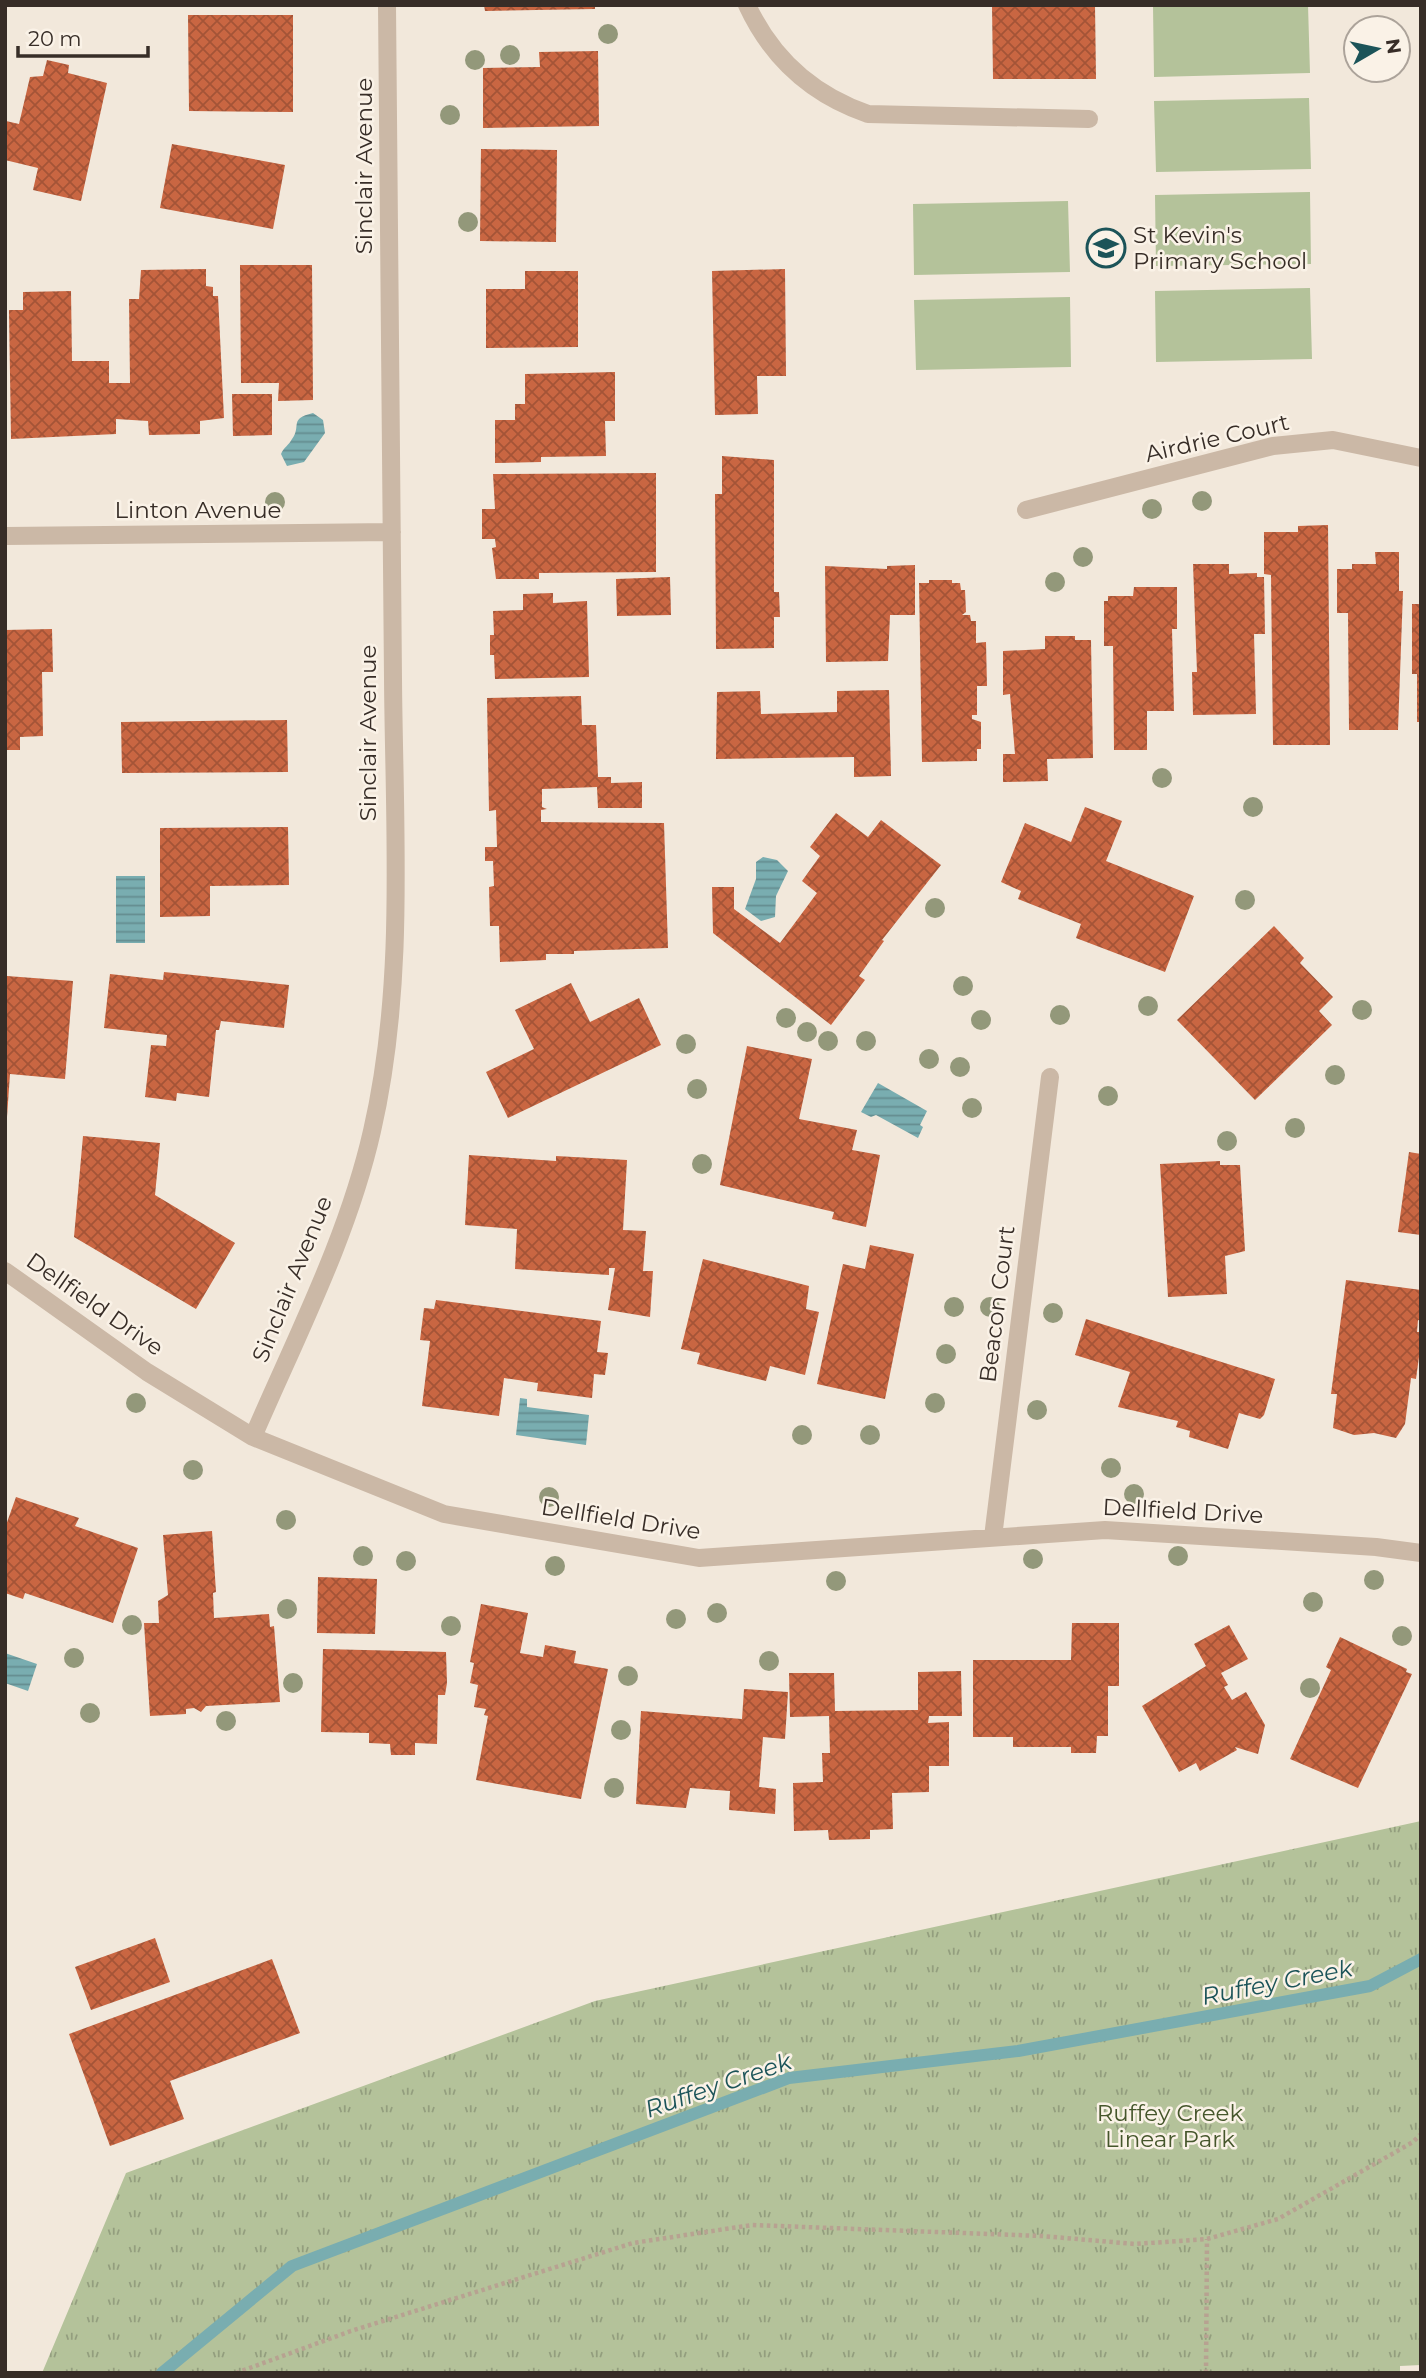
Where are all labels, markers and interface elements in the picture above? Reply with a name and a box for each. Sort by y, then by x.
scale bar [18,14,147,58]
north arrow [1342,14,1412,84]
text: 20 m [28,26,82,51]
text: N [1381,37,1406,56]
street label: Sinclair Avenue [350,78,378,254]
place label: St Kevin's Primary School [1133,221,1307,275]
school or university icon: St Kevin's Primary School [1085,227,1127,269]
street label: Airdrie Court [1142,408,1292,468]
street label: Linton Avenue [115,496,281,524]
street label: Sinclair Avenue [354,645,382,821]
street label: Sinclair Avenue [246,1192,338,1366]
street label: Beacon Court [973,1224,1021,1384]
street label: Dellfield Drive [21,1246,169,1362]
street label: Dellfield Drive [539,1493,703,1545]
street label: Dellfield Drive [1102,1493,1264,1529]
water label: Ruffey Creek [1199,1953,1357,2011]
water label: Ruffey Creek [641,2046,797,2124]
park label: Ruffey Creek Linear Park [1097,2099,1244,2153]

